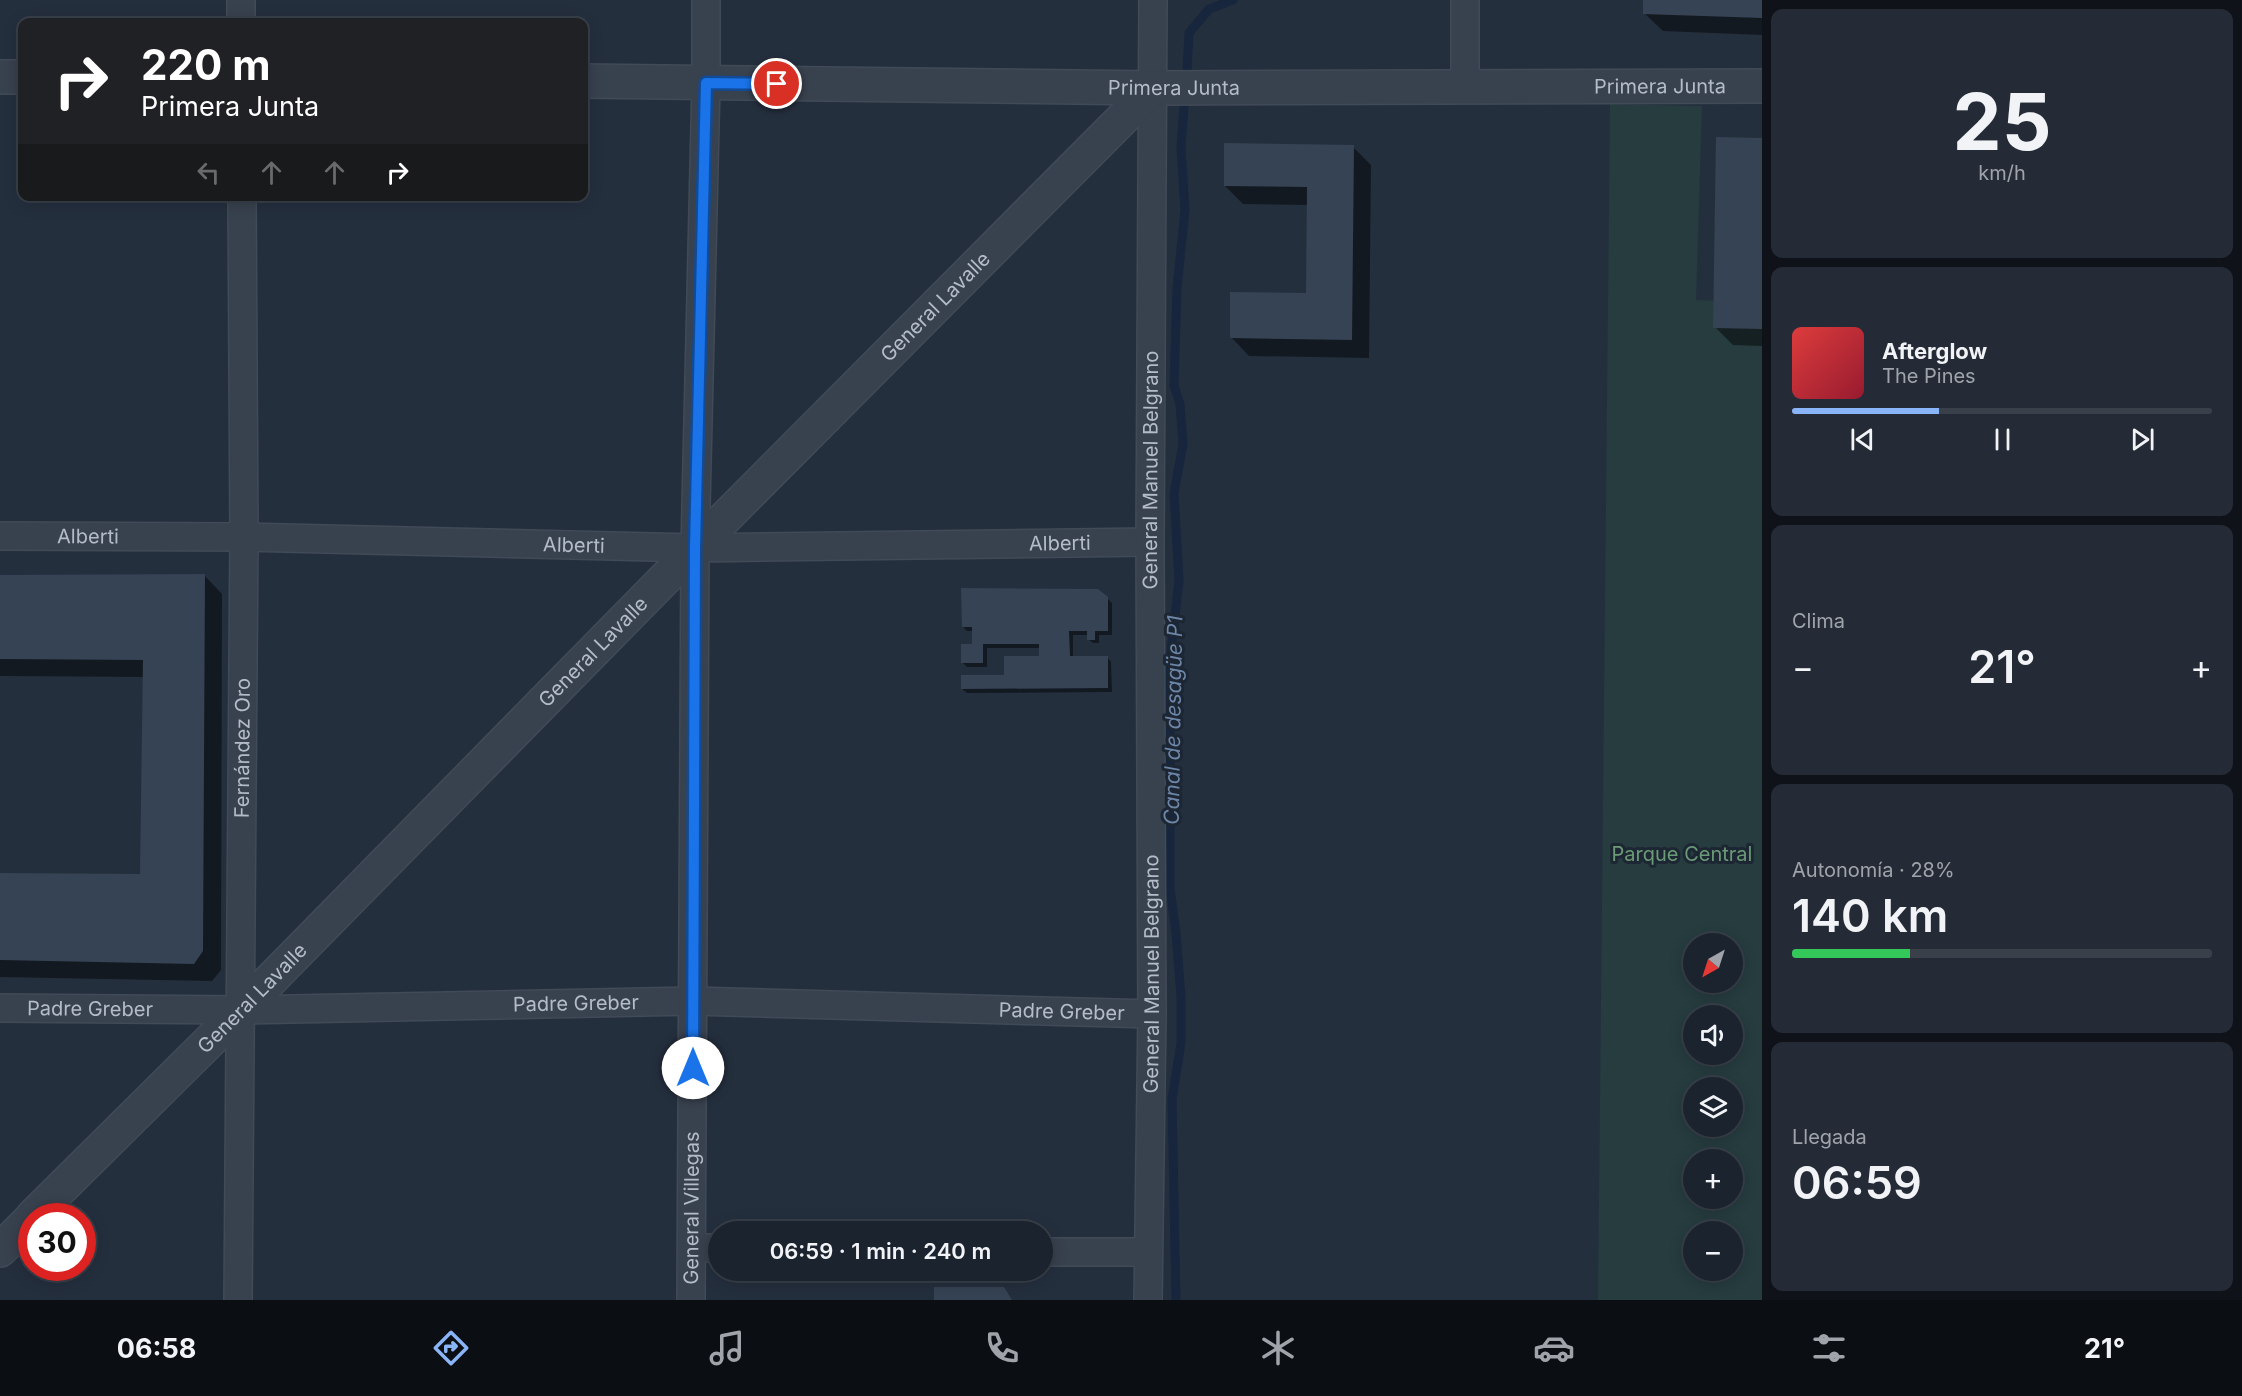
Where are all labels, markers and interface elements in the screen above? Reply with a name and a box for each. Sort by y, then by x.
text: 220 m [141,39,271,90]
icon: right [42,42,120,120]
pin [751,58,802,109]
icon: arrive [760,67,793,100]
street label: Primera Junta [1594,74,1726,99]
text: 25 [1953,74,2052,169]
street label: Primera Junta [1108,75,1240,100]
text: Primera Junta [141,90,319,123]
icon: left [192,156,225,189]
icon: ahead [255,156,288,189]
icon: ahead [318,156,351,189]
icon: right [381,156,414,189]
text: km/h [1978,161,2026,185]
street label: General Lavalle [875,247,995,367]
text: Afterglow [1882,338,1987,364]
street label: General Manuel Belgrano [1138,351,1163,590]
text: The Pines [1882,364,1976,388]
icon: previous [1846,423,1879,456]
icon: pause [1986,423,2019,456]
icon: next [2126,423,2159,456]
street label: Alberti [57,524,119,548]
street label: Alberti [1029,531,1091,556]
street label: Alberti [543,532,605,558]
street label: General Lavalle [534,592,653,712]
text: Clima [1792,609,1845,633]
water label: Canal de desagüe P1 [1159,615,1187,825]
text: 21° [1968,639,2036,694]
text: − [1792,647,1814,687]
text: + [2190,647,2212,687]
street label: Fernández Oro [230,678,255,818]
park label: Parque Central [1612,842,1752,866]
street label: General Manuel Belgrano [1139,855,1164,1094]
text: Autonomía · 28% [1792,858,1955,882]
text: 140 km [1792,888,1948,943]
north arrow [1683,933,1743,993]
map controls [1683,933,1743,1281]
street label: General Lavalle [192,938,312,1058]
street label: Padre Greber [513,990,640,1017]
street label: Padre Greber [27,996,154,1021]
street label: Padre Greber [998,998,1126,1025]
button: sound [1683,1005,1743,1065]
position arrow [661,1036,725,1100]
button: layers [1683,1077,1743,1137]
text: Llegada [1792,1125,1867,1149]
street label: General Villegas [679,1131,704,1285]
button: + [1683,1149,1743,1209]
text: 06:59 [1792,1155,1922,1210]
speed limit sign: 30 [18,1203,96,1281]
button: − [1683,1221,1743,1281]
text: 06:59 · 1 min · 240 m [770,1238,991,1264]
icon: directions [430,1327,472,1369]
icon: music [706,1327,748,1369]
icon: phone [981,1327,1023,1369]
icon: climate [1257,1327,1299,1369]
icon: car [1533,1327,1575,1369]
icon: filters [1808,1327,1850,1369]
text: 06:58 [117,1332,196,1365]
text: 21° [2084,1332,2125,1365]

